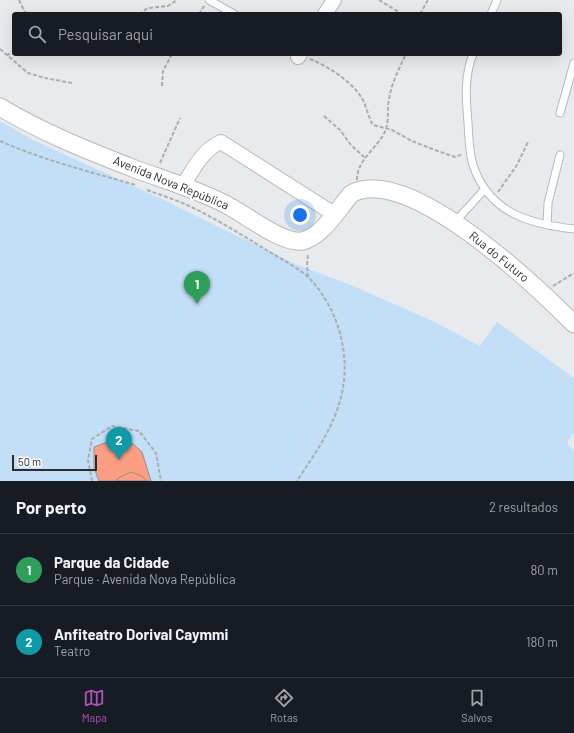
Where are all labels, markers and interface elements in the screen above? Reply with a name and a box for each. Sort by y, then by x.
search box [12,12,562,56]
icon: search [26,23,48,45]
text: Pesquisar aqui [58,25,153,43]
street label: Avenida Nova República [111,152,231,212]
your location [290,205,310,225]
street label: Rua do Futuro [467,228,532,284]
pin: 1 [184,271,210,304]
pin: 2 [106,427,132,460]
scale bar [12,453,97,472]
text: 50 m [18,455,41,468]
text: Por perto [16,497,86,517]
text: 2 resultados [489,499,558,515]
text: Parque da Cidade [54,553,170,571]
text: 1 [27,562,31,578]
text: 80 m [531,562,558,578]
text: Parque · Avenida Nova República [54,571,236,587]
text: Anfiteatro Dorival Caymmi [54,625,228,643]
text: 2 [25,634,33,650]
text: 180 m [526,634,558,650]
text: Teatro [54,643,90,659]
tab: Mapa [82,687,107,724]
tab: Rotas [270,687,298,724]
tab: Salvos [461,687,492,724]

